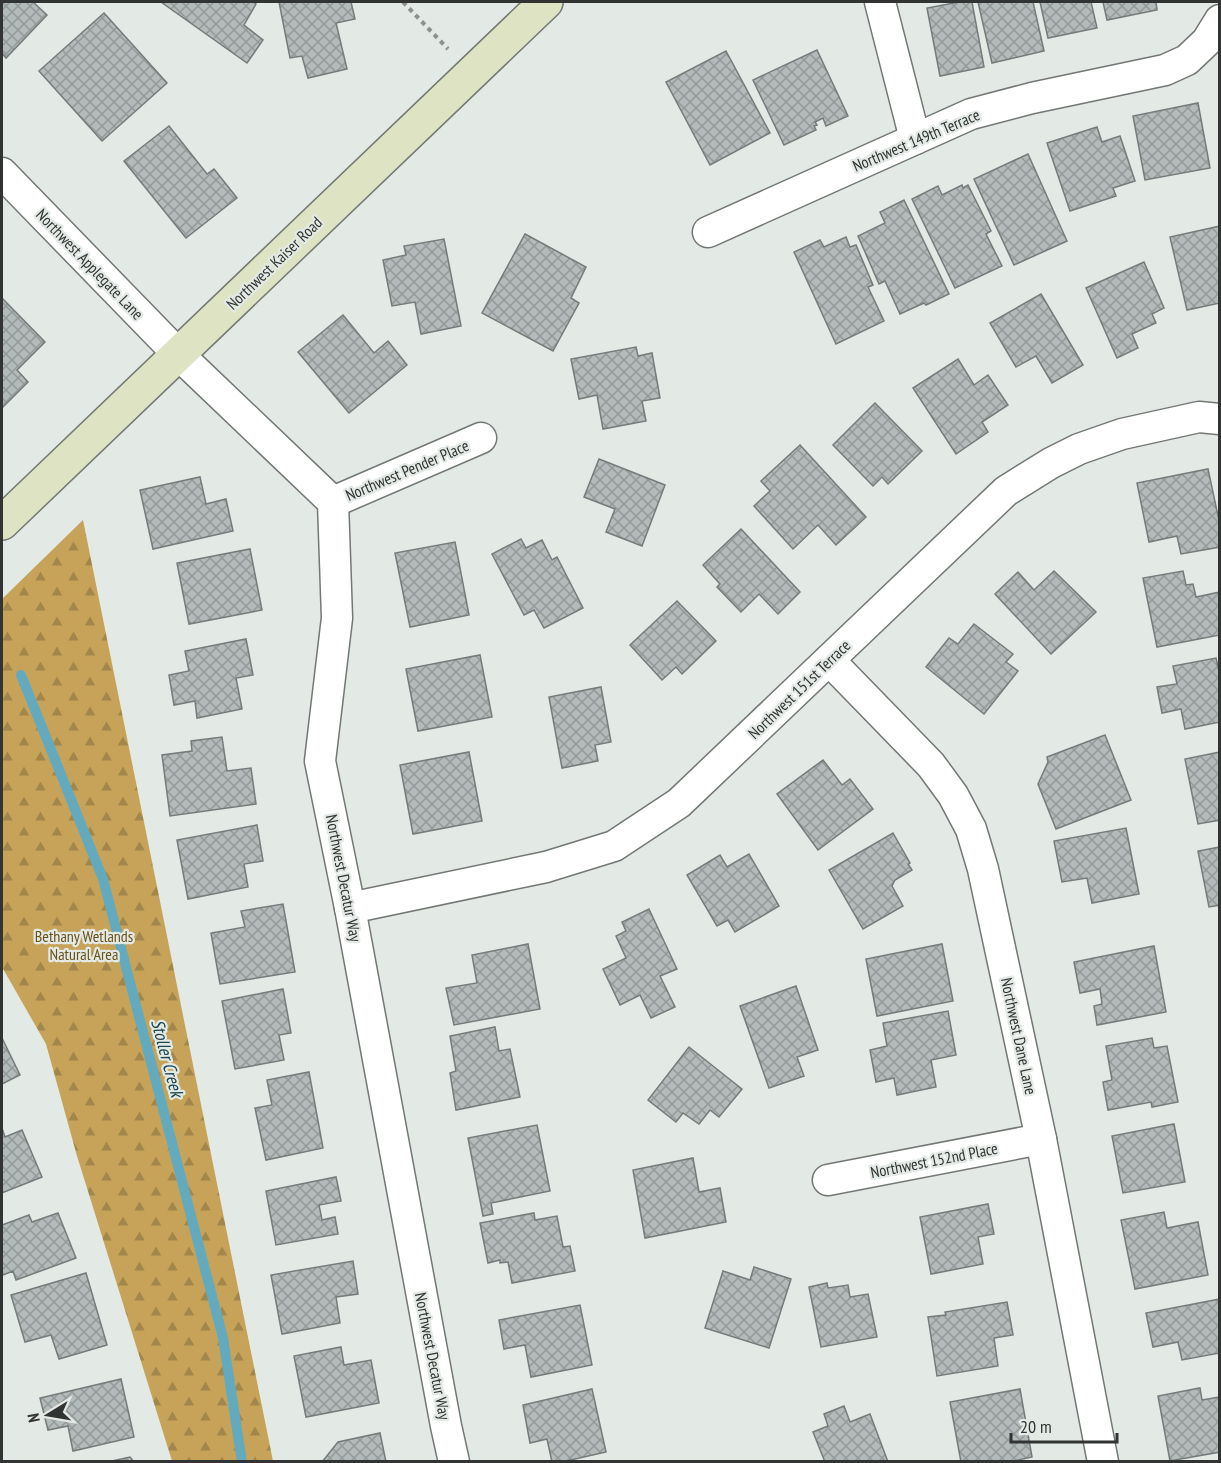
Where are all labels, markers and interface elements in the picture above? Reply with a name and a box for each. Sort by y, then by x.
street label: Northwest 149th Terrace [849,104,983,176]
street label: Northwest Applegate Lane [32,204,148,324]
street label: Northwest Kaiser Road [222,212,326,314]
street label: Northwest Pender Place [342,435,472,505]
street label: Northwest 151st Terrace [744,635,854,743]
street label: Northwest Decatur Way [322,813,366,943]
park label: Bethany Wetlands Natural Area [35,926,133,964]
street label: Northwest Dane Lane [997,976,1041,1096]
water label: Stoller Creek [146,1016,189,1101]
street label: Northwest 152nd Place [869,1138,999,1182]
street label: Northwest Decatur Way [411,1291,455,1421]
north arrow [18,1385,78,1445]
scale bar [1011,1406,1118,1444]
text: N [23,1412,44,1424]
text: 20 m [1020,1415,1052,1438]

